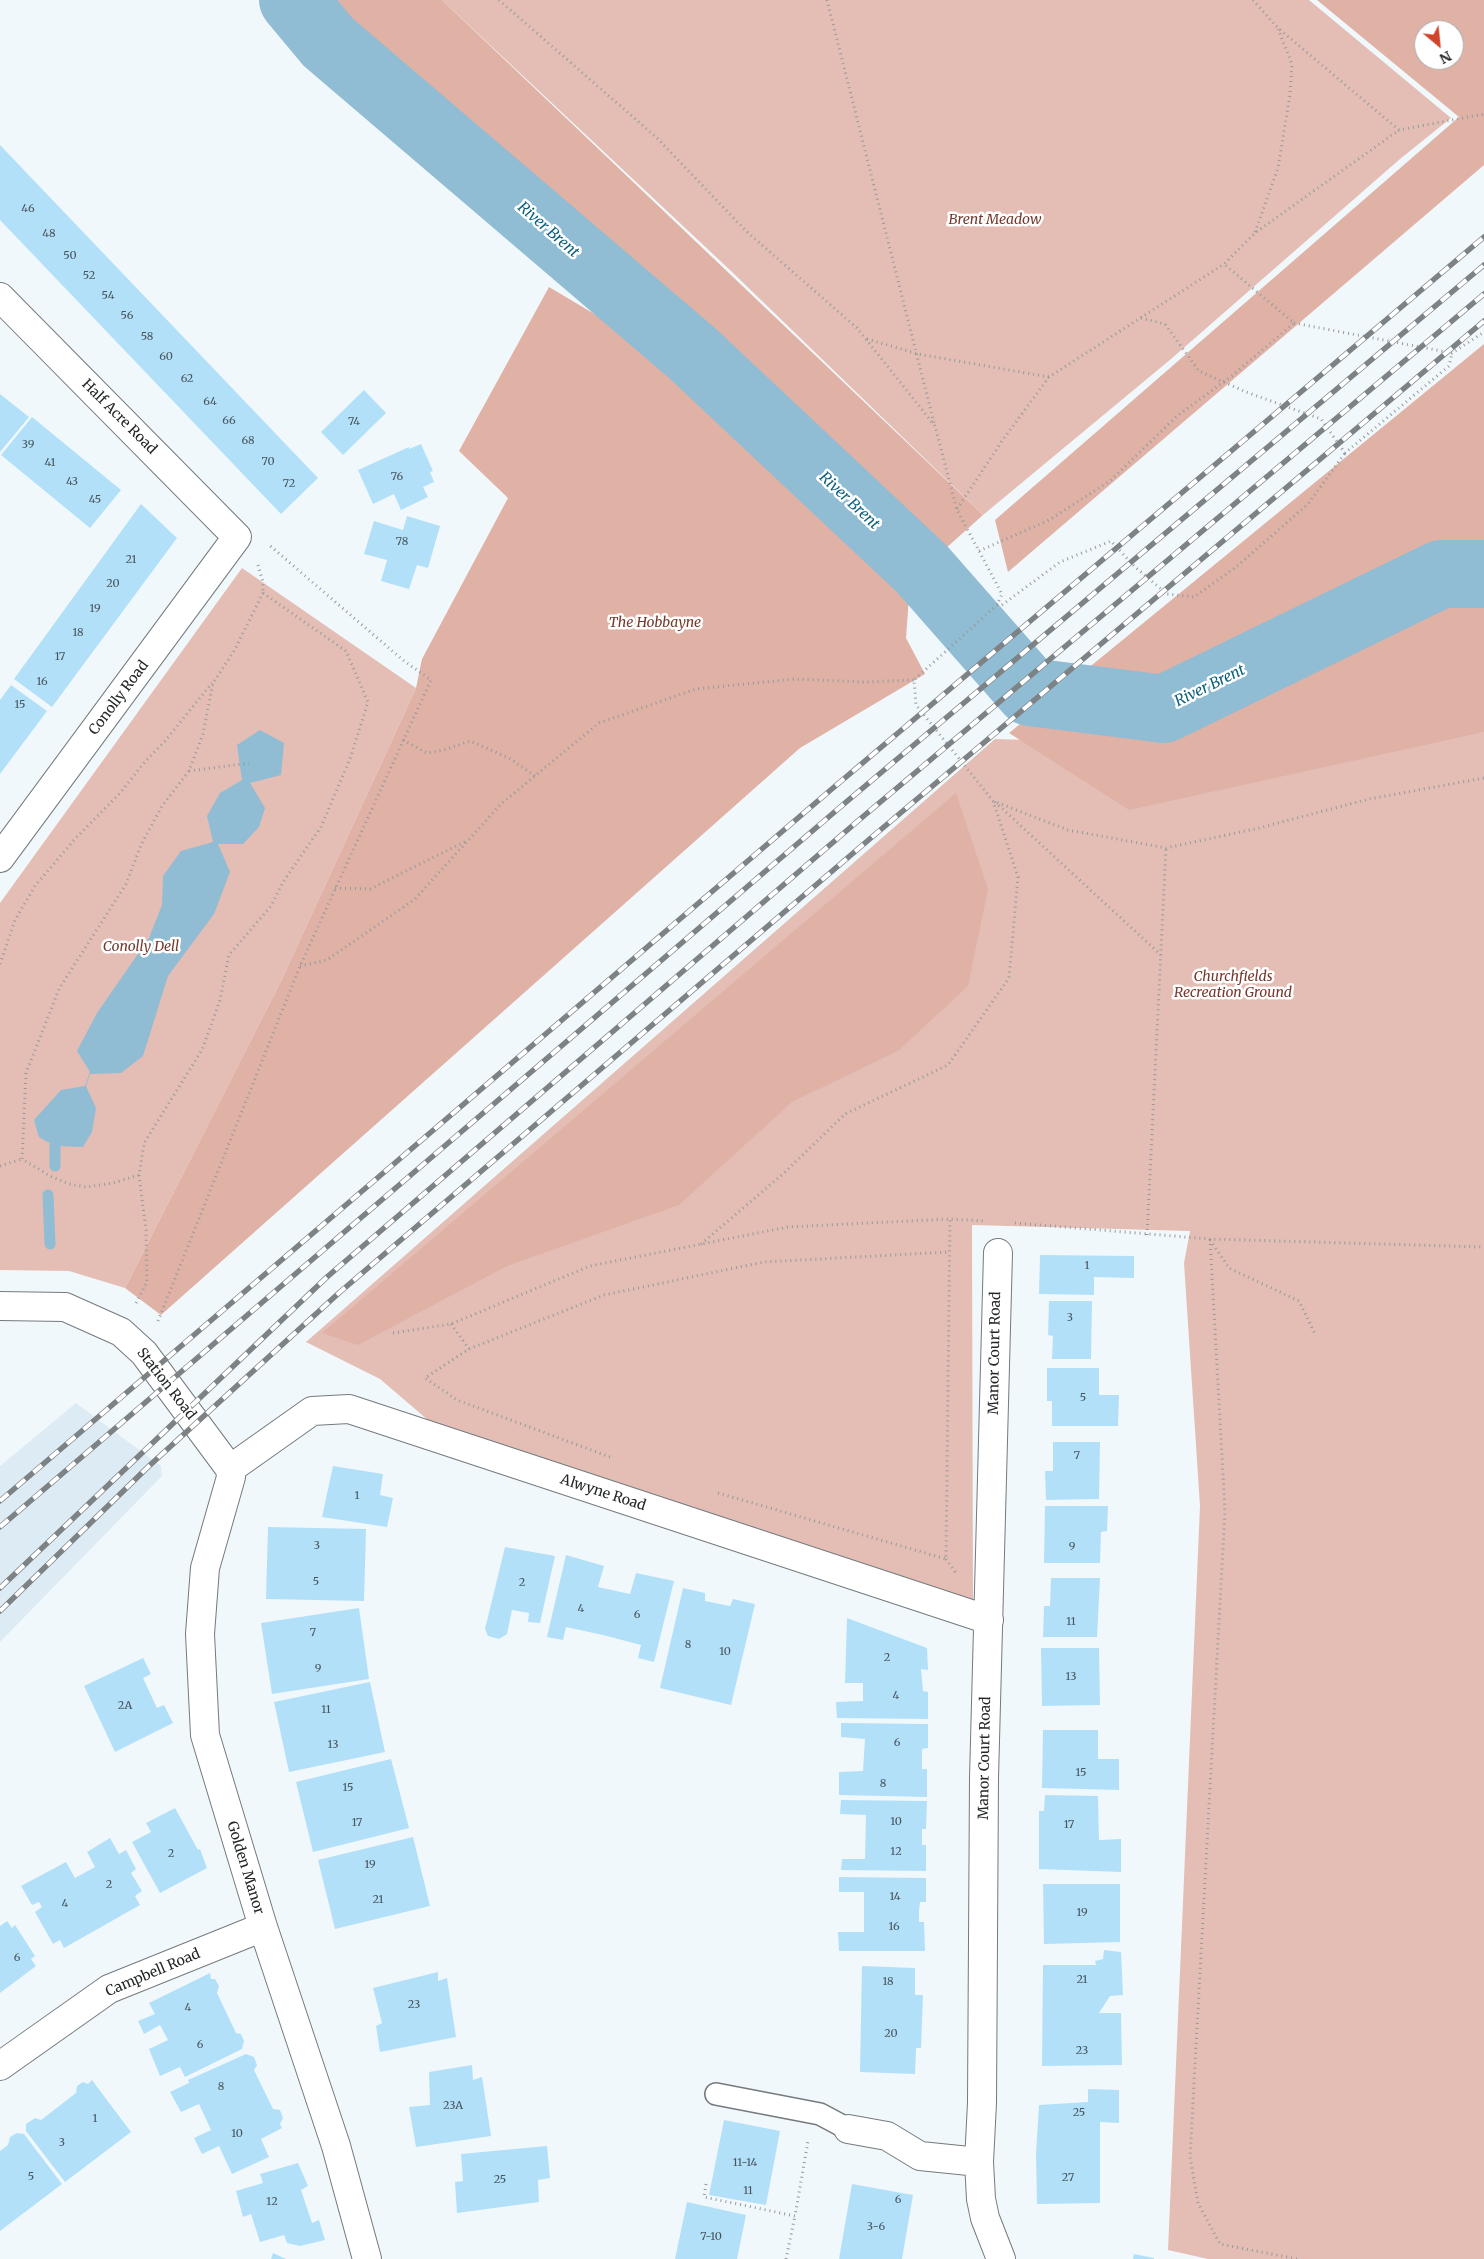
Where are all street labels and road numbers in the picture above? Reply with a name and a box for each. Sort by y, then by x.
street label: Half Acre Road [78,376,160,458]
street label: Conolly Road [86,658,152,738]
street label: Manor Court Road [986,1291,1004,1415]
street label: Station Road [133,1345,199,1423]
street label: Alwyne Road [558,1471,648,1515]
street label: Manor Court Road [976,1696,994,1820]
street label: Golden Manor [223,1819,267,1917]
street label: Campbell Road [103,1946,203,2000]

